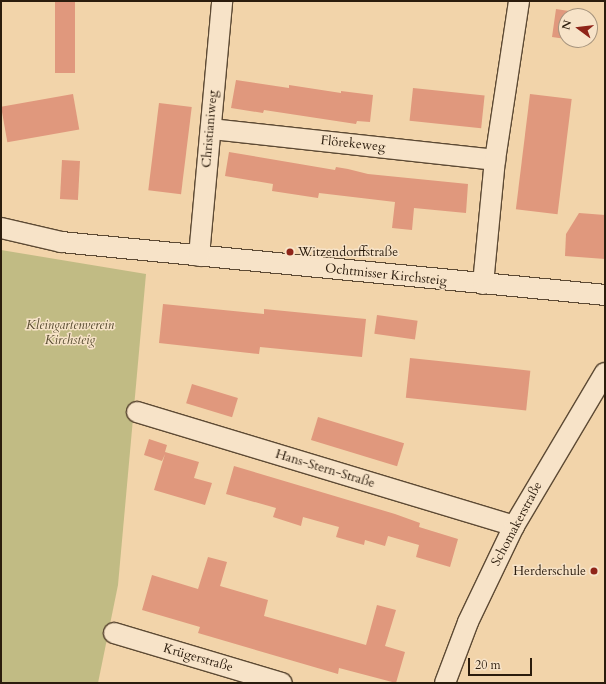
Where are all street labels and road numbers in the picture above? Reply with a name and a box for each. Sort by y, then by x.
street label: Christianiweg [199,90,221,168]
street label: Flörekeweg [320,133,386,155]
street label: Ochtmisser Kirchsteig [324,261,448,289]
street label: Hans-Stern-Straße [273,446,377,492]
street label: Schomakerstraße [488,479,546,569]
street label: Krügerstraße [161,641,235,675]

